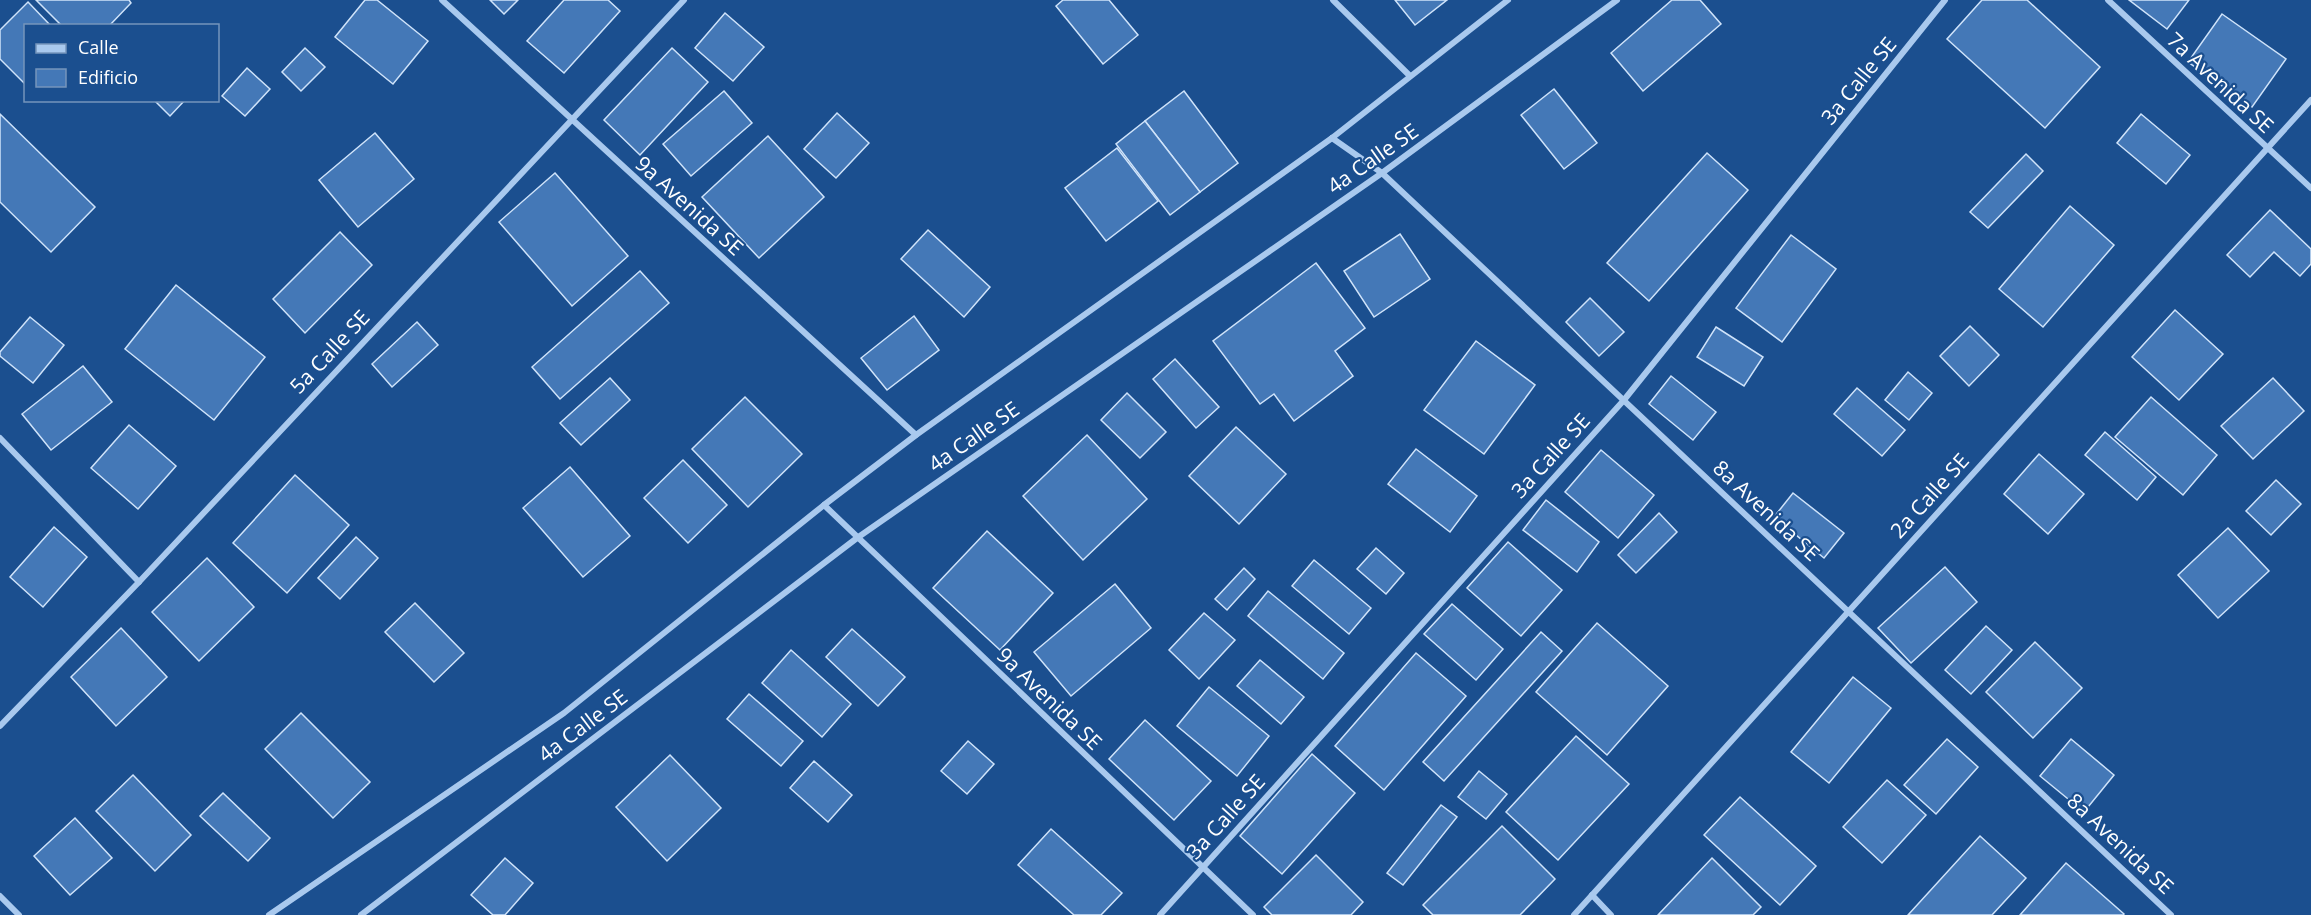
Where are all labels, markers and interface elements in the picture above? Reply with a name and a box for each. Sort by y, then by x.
legend [24,24,219,102]
street label: 7a Avenida SE [2161,26,2280,139]
street label: 3a Calle SE [1814,31,1902,130]
text: Calle [78,35,119,59]
text: Edificio [78,65,138,89]
street label: 4a Calle SE [1321,117,1423,200]
street label: 9a Avenida SE [630,149,750,261]
street label: 5a Calle SE [283,303,375,399]
street label: 4a Calle SE [922,395,1024,478]
street label: 3a Calle SE [1505,407,1596,504]
street label: 2a Calle SE [1884,447,1975,544]
street label: 8a Avenida SE [1707,454,1826,567]
street label: 9a Avenida SE [991,641,1108,756]
street label: 4a Calle SE [532,682,633,768]
street label: 3a Calle SE [1180,768,1271,865]
street label: 8a Avenida SE [2061,787,2180,900]

